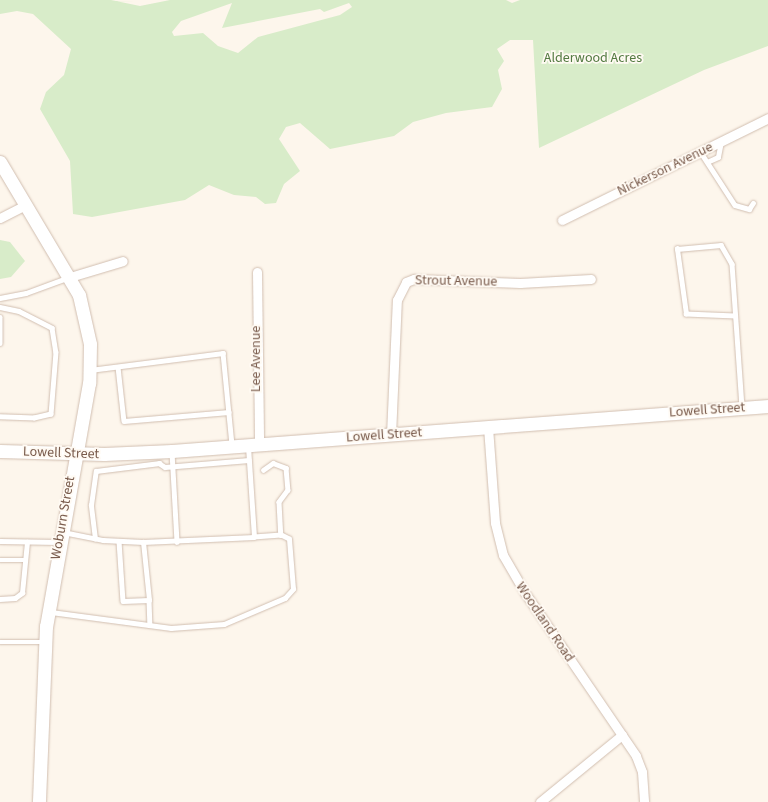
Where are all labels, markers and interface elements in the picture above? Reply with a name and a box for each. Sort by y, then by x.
park label: Alderwood Acres [544,50,642,66]
street label: Nickerson Avenue [614,139,716,199]
street label: Strout Avenue [415,272,497,290]
street label: Lee Avenue [248,326,264,392]
street label: Lowell Street [668,399,746,421]
street label: Lowell Street [345,424,423,446]
street label: Lowell Street [23,443,99,463]
street label: Woburn Street [47,475,79,561]
street label: Woodland Road [512,579,578,665]

